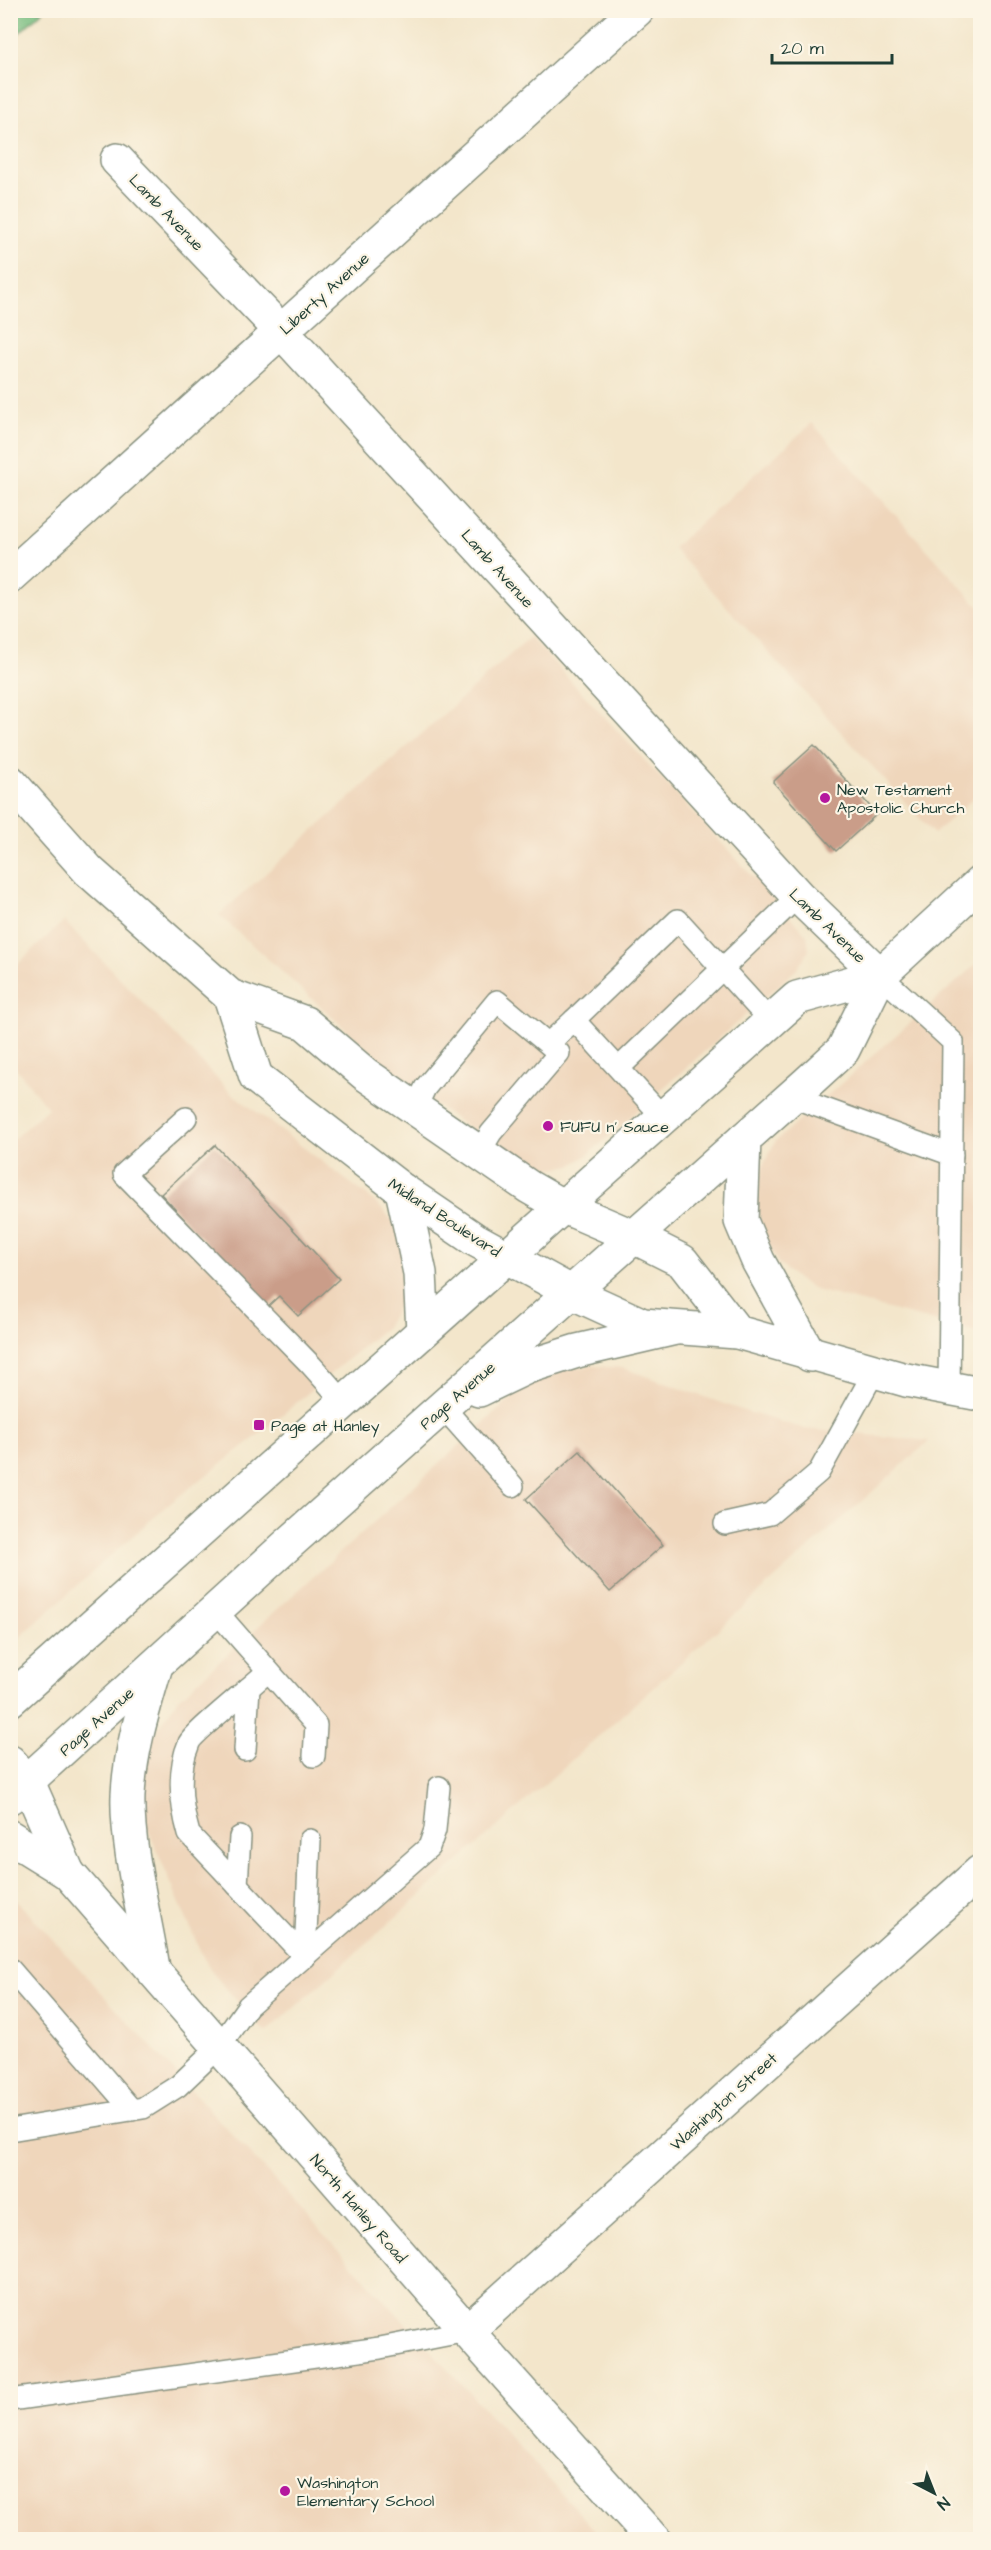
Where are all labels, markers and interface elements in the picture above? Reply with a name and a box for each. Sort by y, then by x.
scale bar [772,27,892,65]
text: 20 m [781,36,824,61]
street label: Lamb Avenue [124,169,209,256]
street label: Liberty Avenue [275,247,375,341]
street label: Lamb Avenue [456,525,539,613]
place label: New Testament Apostolic Church [837,779,964,819]
marker: New Testament Apostolic Church [818,791,832,805]
street label: Lamb Avenue [784,883,871,968]
place label: FUFU n' Sauce [560,1116,669,1138]
marker: FUFU n' Sauce [541,1119,555,1133]
street label: Midland Boulevard [384,1173,505,1263]
street label: Page Avenue [415,1357,501,1436]
place label: Page at Hanley [271,1415,380,1438]
marker: Page at Hanley [252,1418,266,1432]
street label: Page Avenue [55,1682,140,1762]
street label: Washington Street [665,2047,783,2157]
street label: North Hanley Road [304,2150,412,2268]
north arrow [904,2463,964,2523]
place label: Washington Elementary School [297,2472,434,2513]
marker: Washington Elementary School [278,2484,292,2498]
text: N [932,2492,954,2515]

